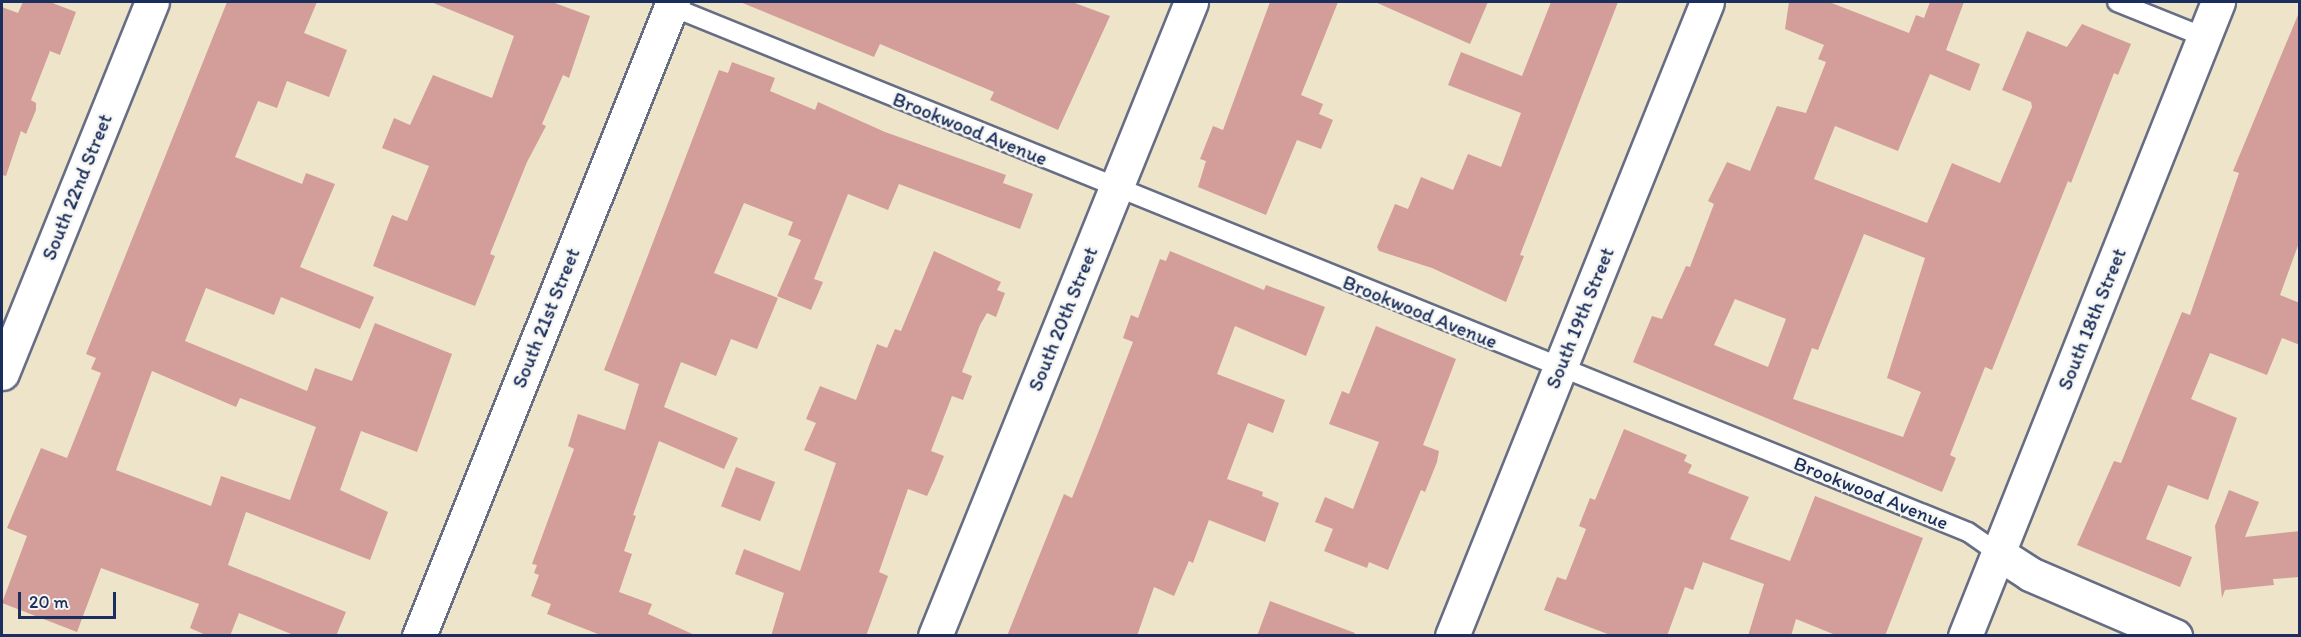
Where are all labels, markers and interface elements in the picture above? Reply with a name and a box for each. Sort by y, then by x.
street label: Brookwood Avenue [890,87,1050,171]
street label: South 22nd Street [37,111,117,263]
street label: South 20th Street [1023,244,1103,394]
street label: South 19th Street [1541,244,1619,392]
street label: South 21st Street [507,245,585,391]
street label: South 18th Street [2053,245,2131,393]
street label: Brookwood Avenue [1340,270,1500,354]
street label: Brookwood Avenue [1791,451,1951,535]
scale bar [21,580,118,618]
text: 20 m [29,591,69,613]

